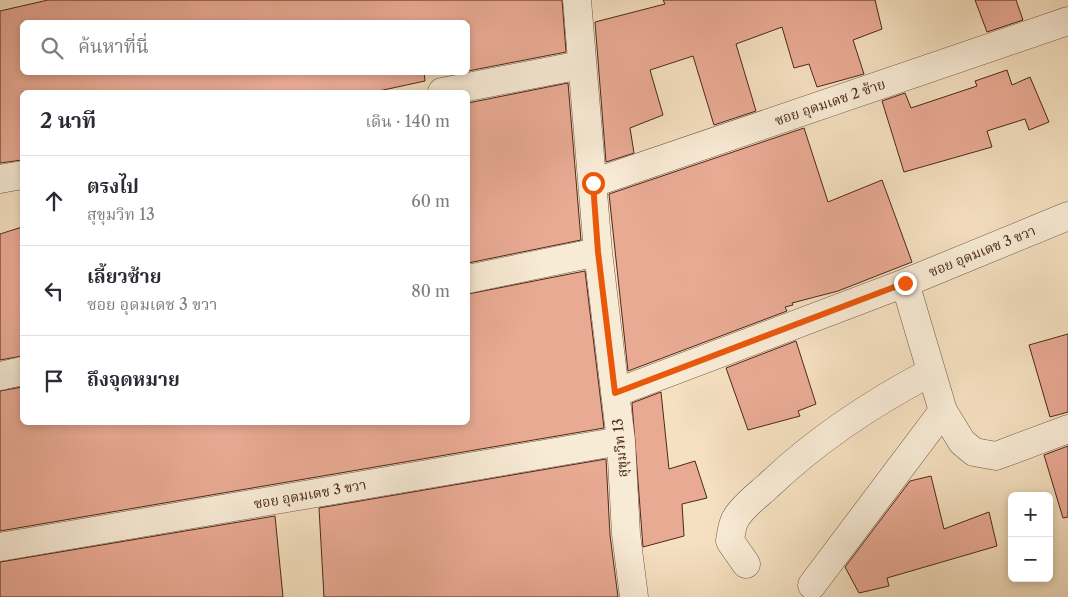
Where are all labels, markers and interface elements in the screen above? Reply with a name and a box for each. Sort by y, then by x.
search box [20,20,470,75]
icon: search [38,34,66,62]
text: ค้นหาที่นี่ [78,35,149,58]
street label: ซอย อุดมเดช 2 ซ้าย [772,75,888,129]
text: 2 นาที [40,108,96,133]
text: เดิน · 140 m [365,111,450,131]
route start [582,172,605,195]
text: ตรงไป [87,175,139,198]
icon: ahead [40,187,68,215]
text: 60 m [411,191,450,211]
text: สุขุมวิท 13 [87,204,155,224]
street label: ซอย อุดมเดช 3 ขวา [926,221,1038,281]
text: เลี้ยวซ้าย [87,265,161,288]
route end [894,272,917,295]
icon: left [40,277,68,305]
text: 80 m [411,281,450,301]
text: ซอย อุดมเดช 3 ขวา [87,294,217,314]
icon: arrive [40,367,68,395]
text: ถึงจุดหมาย [87,368,180,391]
street label: สุขุมวิท 13 [608,418,632,478]
street label: ซอย อุดมเดช 3 ขวา [252,475,368,513]
map controls [1008,492,1053,582]
button: + [1008,492,1053,537]
button: − [1008,537,1053,582]

